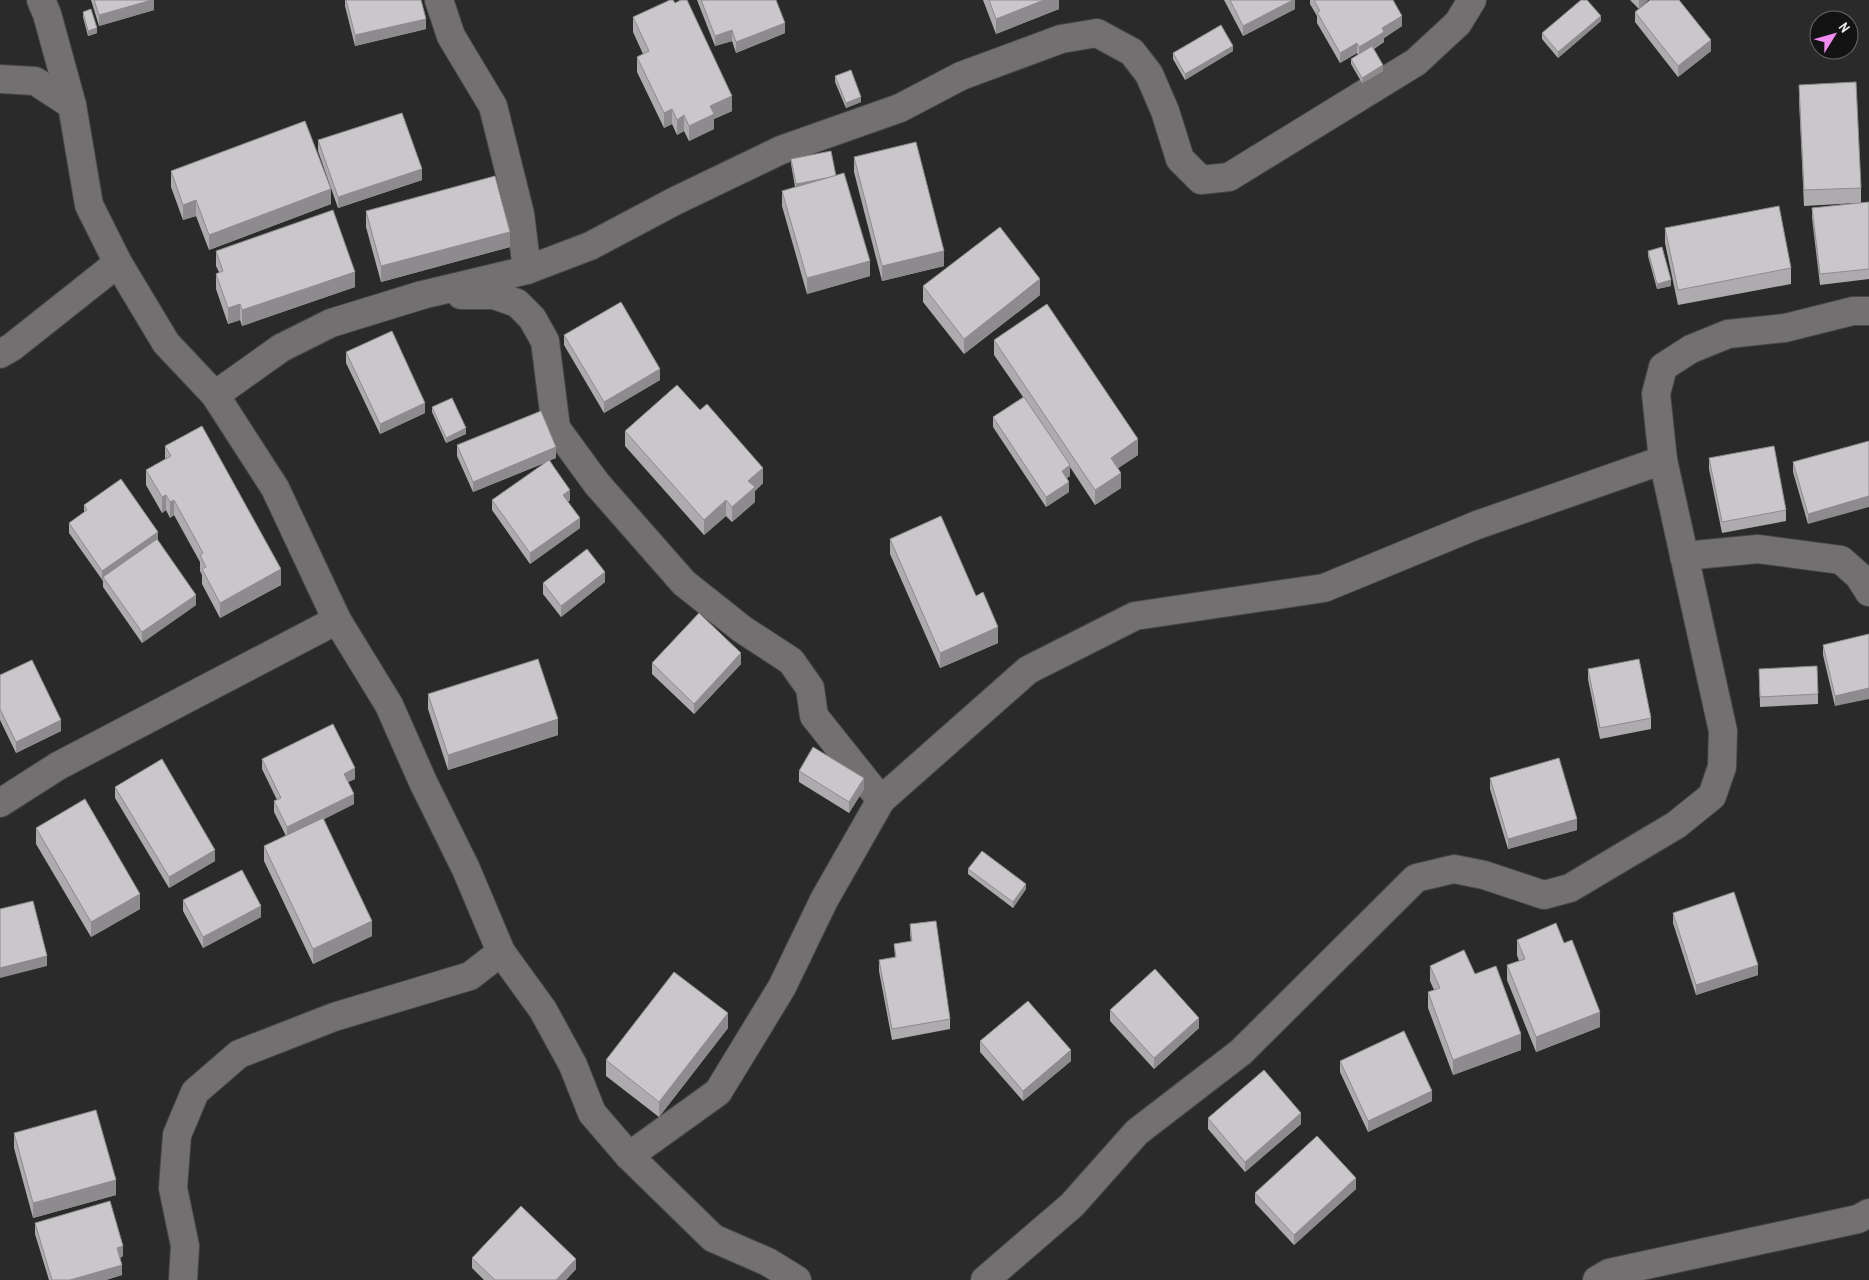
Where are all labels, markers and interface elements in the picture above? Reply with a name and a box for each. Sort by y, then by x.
north arrow [1809,10,1859,60]
text: N [1835,18,1854,36]

